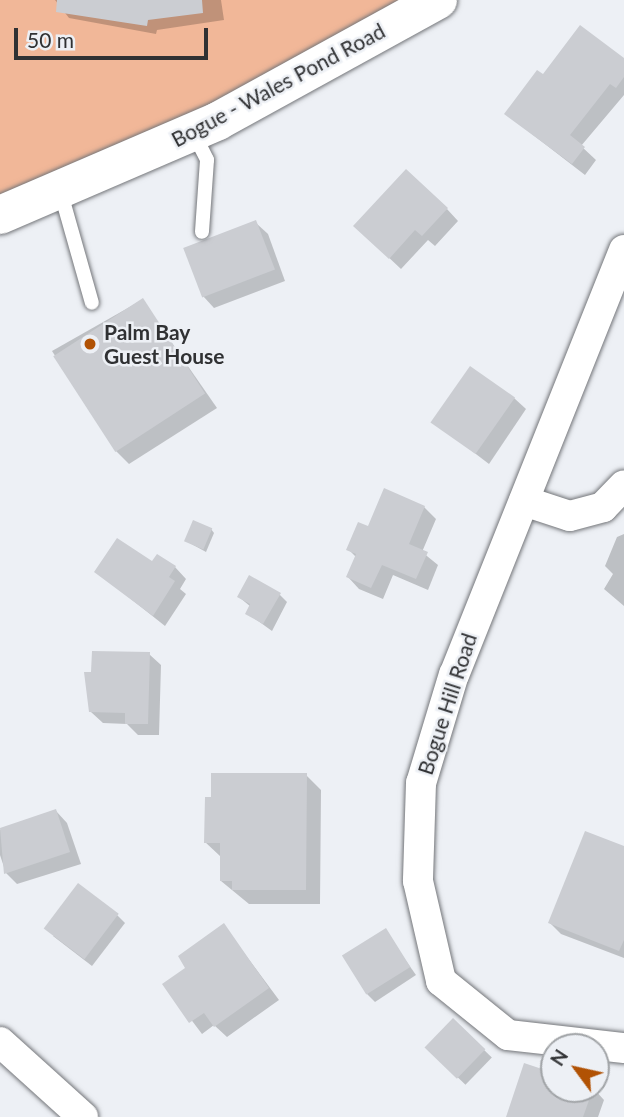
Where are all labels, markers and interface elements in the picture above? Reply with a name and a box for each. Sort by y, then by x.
scale bar [18,14,212,58]
street label: Bogue - Wales Pond Road [167,18,389,152]
text: 50 m [27,27,74,52]
place label: Palm Bay Guest House [104,319,224,369]
marker: Palm Bay Guest House [82,336,98,352]
street label: Bogue Hill Road [412,630,482,778]
north arrow [540,1033,610,1103]
text: N [545,1045,572,1070]

